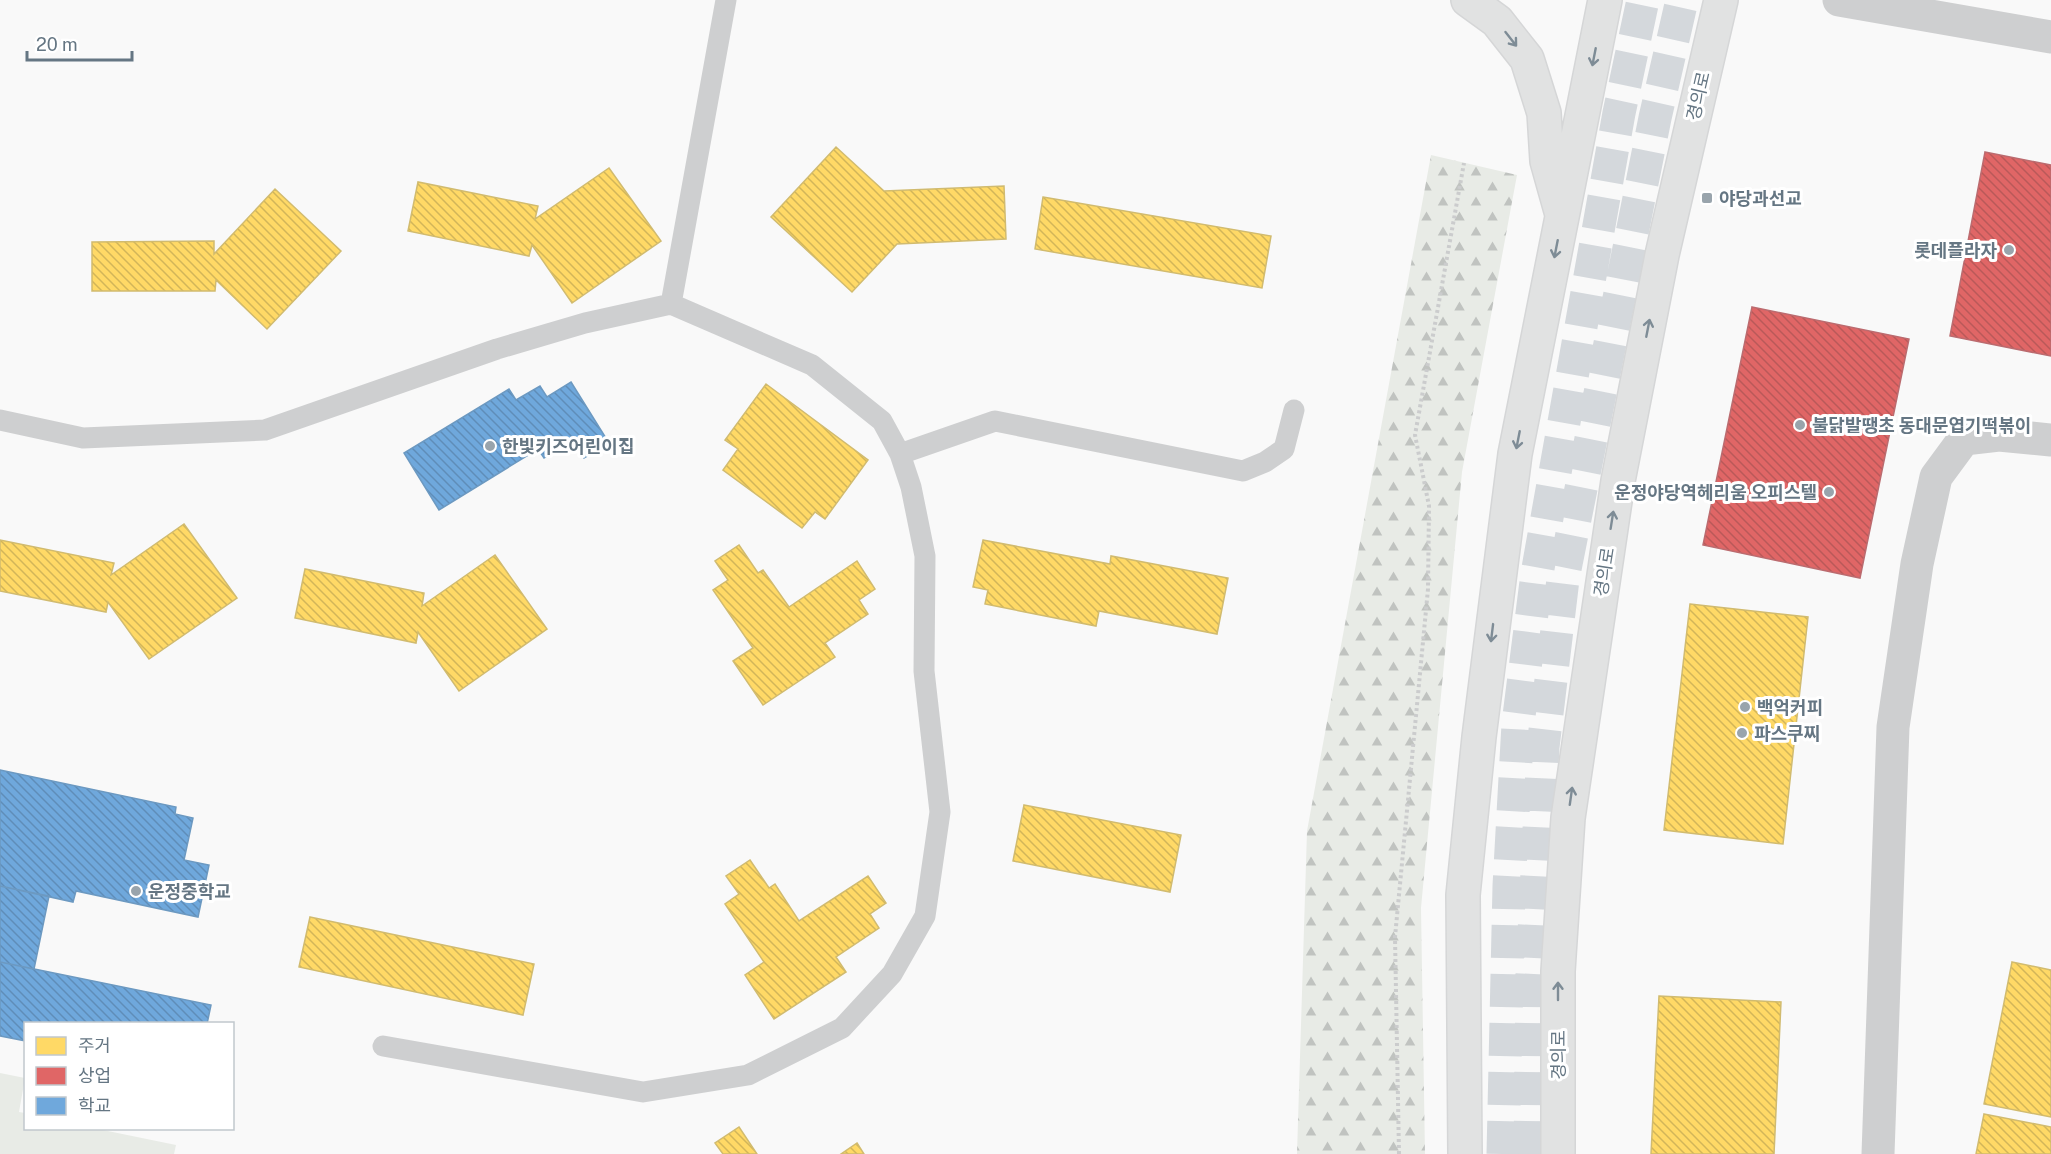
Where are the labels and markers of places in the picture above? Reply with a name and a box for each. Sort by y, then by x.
place label: 야당과선교 [1719,188,1802,209]
marker: 야당과선교 [1700,191,1714,205]
place label: 롯데플라자 [1914,240,1997,261]
marker: 롯데플라자 [2002,243,2016,257]
place label: 불닭발땡초 동대문엽기떡볶이 [1812,415,2031,436]
marker: 불닭발땡초 동대문엽기떡볶이 [1793,418,1807,432]
place label: 한빛키즈어린이집 [502,436,634,457]
marker: 한빛키즈어린이집 [483,439,497,453]
place label: 운정야당역헤리움 오피스텔 [1614,482,1817,503]
marker: 운정야당역헤리움 오피스텔 [1822,485,1836,499]
place label: 백억커피 [1757,697,1823,718]
marker: 백억커피 [1738,700,1752,714]
place label: 파스쿠찌 [1754,723,1820,744]
marker: 파스쿠찌 [1735,726,1749,740]
place label: 운정중학교 [148,881,231,902]
marker: 운정중학교 [129,884,143,898]

